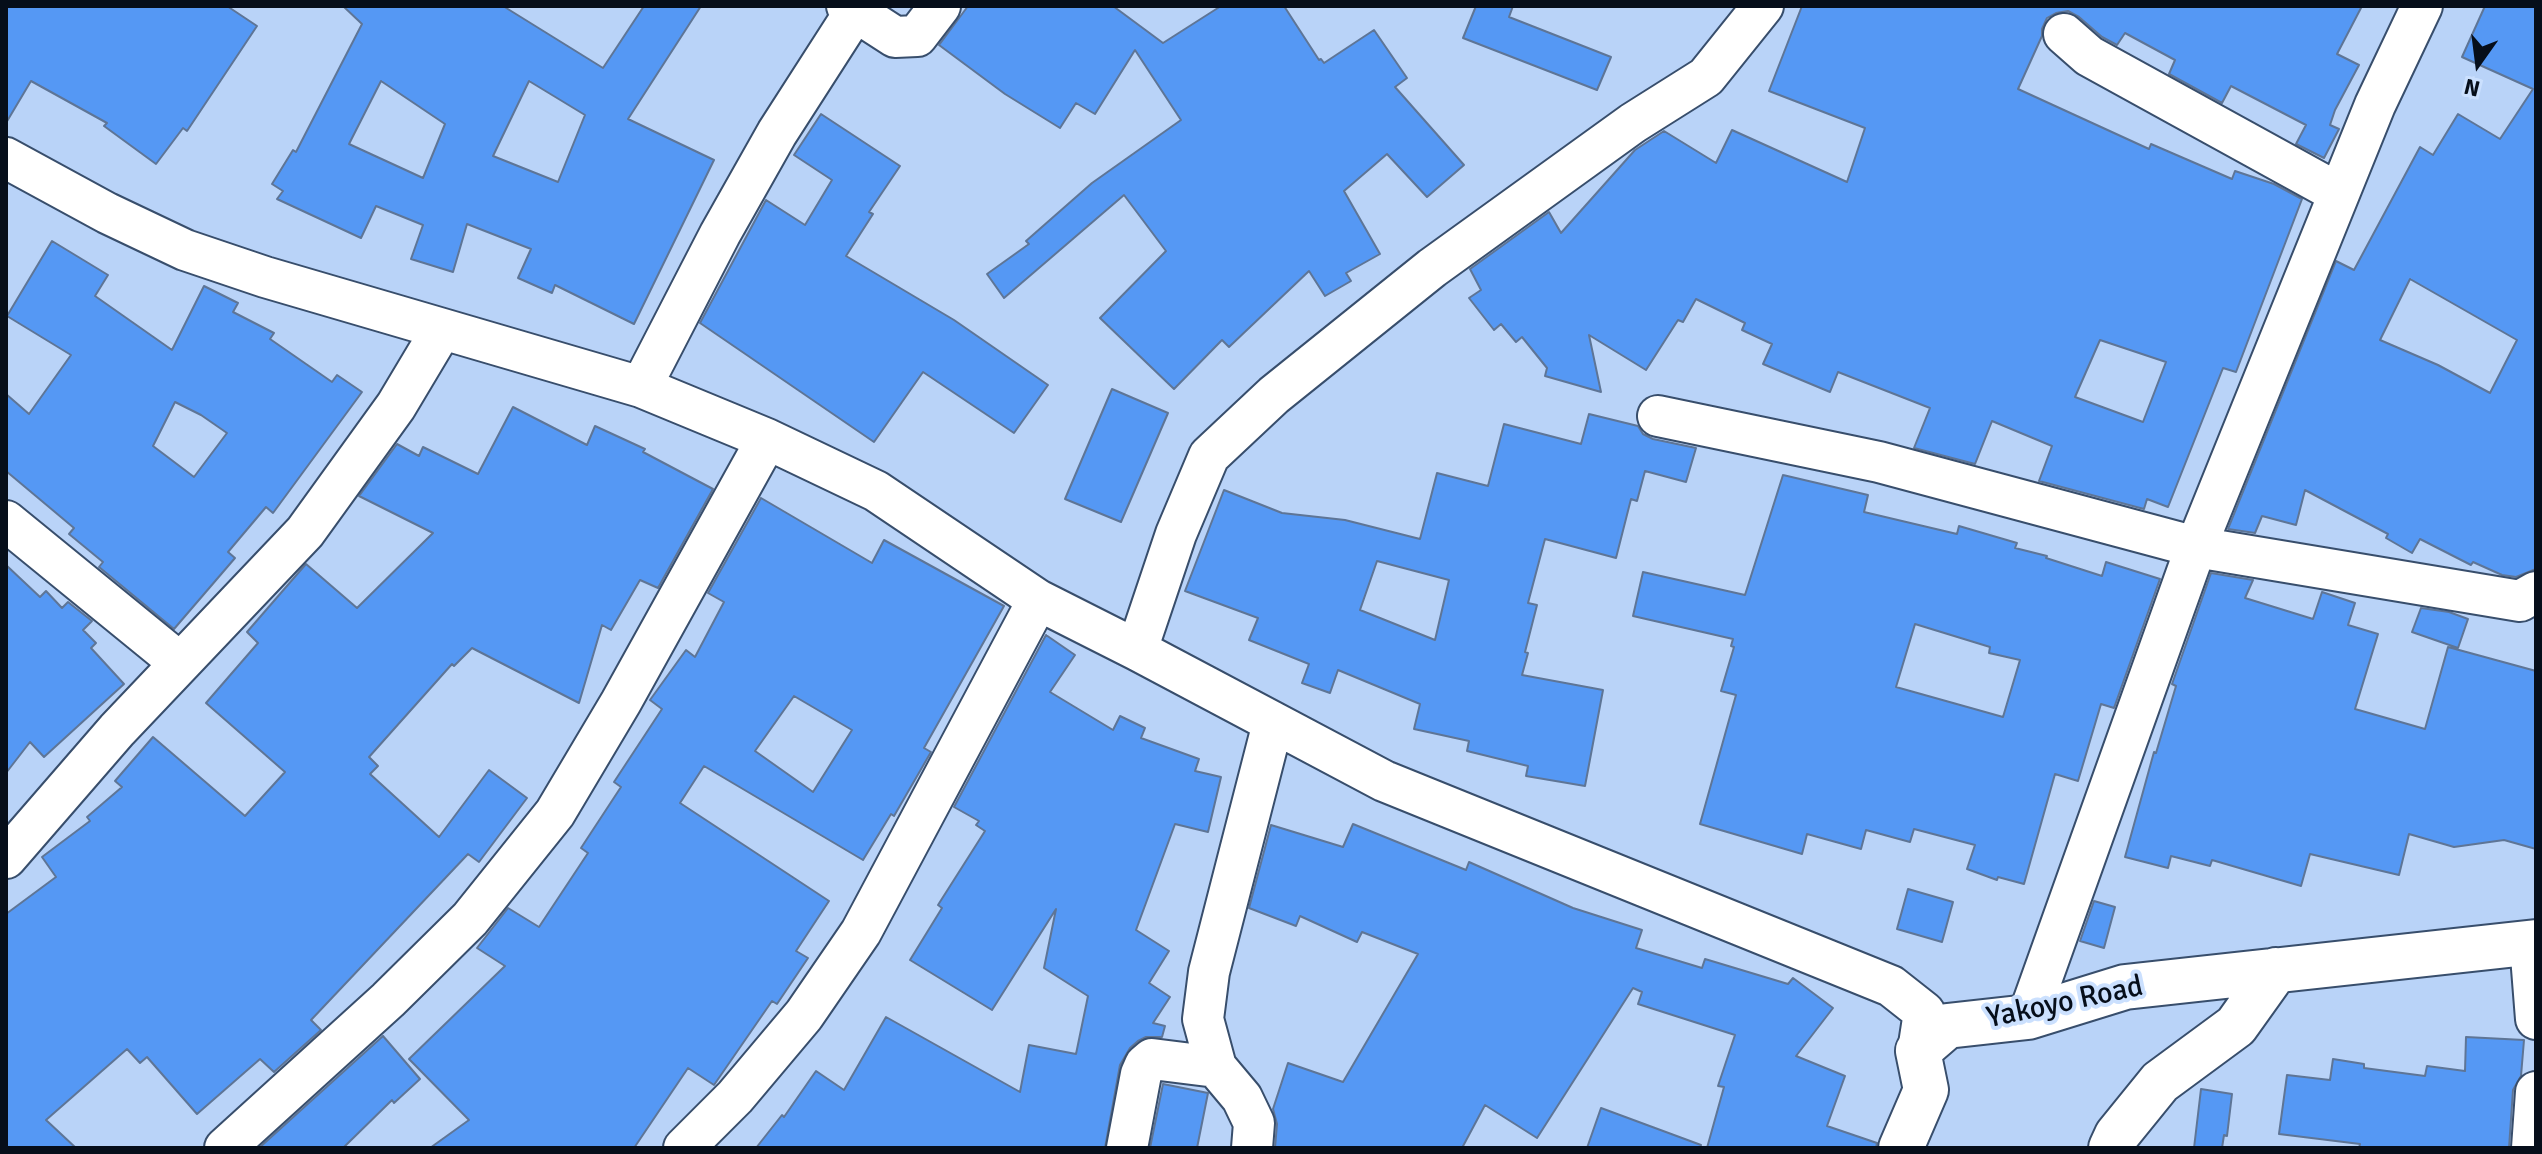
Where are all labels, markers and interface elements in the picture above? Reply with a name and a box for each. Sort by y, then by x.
north arrow [2438,24,2518,104]
text: N [2461,73,2483,103]
street label: Yakoyo Road [1984,969,2146,1037]

